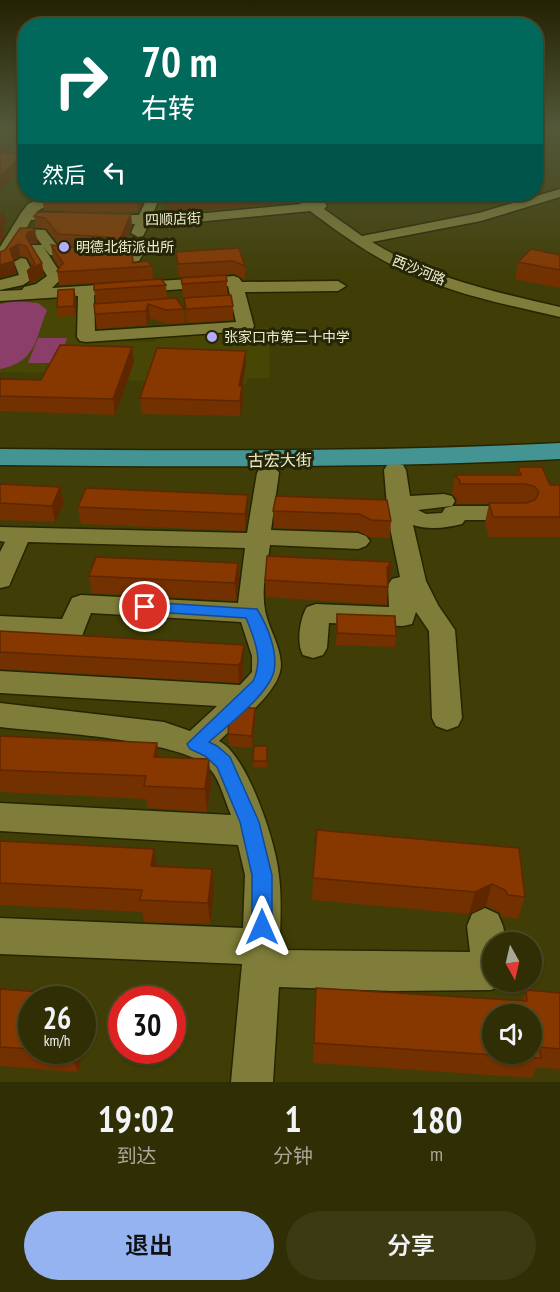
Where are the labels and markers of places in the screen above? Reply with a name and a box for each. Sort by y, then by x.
place label: 明德北街派出所 [76,238,174,256]
marker: 明德北街派出所 [57,240,71,254]
place label: 张家口市第二十中学 [224,328,350,346]
marker: 张家口市第二十中学 [205,330,219,344]
pin [119,581,170,632]

